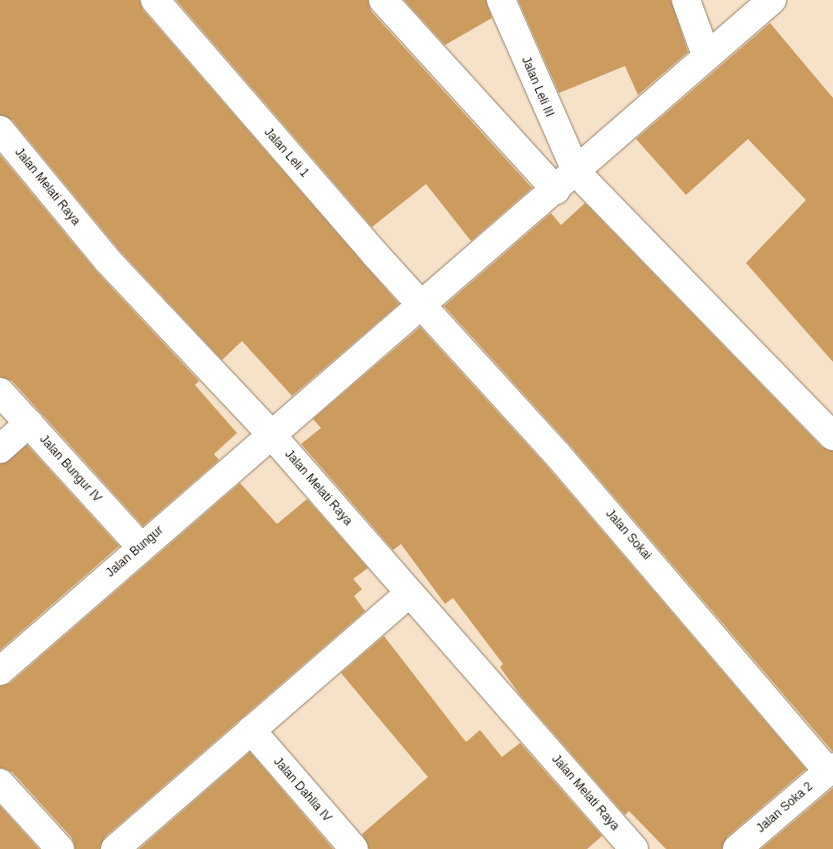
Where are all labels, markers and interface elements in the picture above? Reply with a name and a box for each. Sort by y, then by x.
street label: Jalan Leli III [518,55,556,119]
street label: Jalan Leli 1 [261,125,311,181]
street label: Jalan Melati Raya [11,145,83,229]
street label: Jalan Bungur IV [36,432,104,506]
street label: Jalan Melati Raya [281,447,355,529]
street label: Jalan Sokai [602,507,654,563]
street label: Jalan Bungur [104,523,166,581]
street label: Jalan Melati Raya [548,752,622,834]
street label: Jalan Dahlia IV [270,755,334,825]
street label: Jalan Soka 2 [754,780,816,836]

